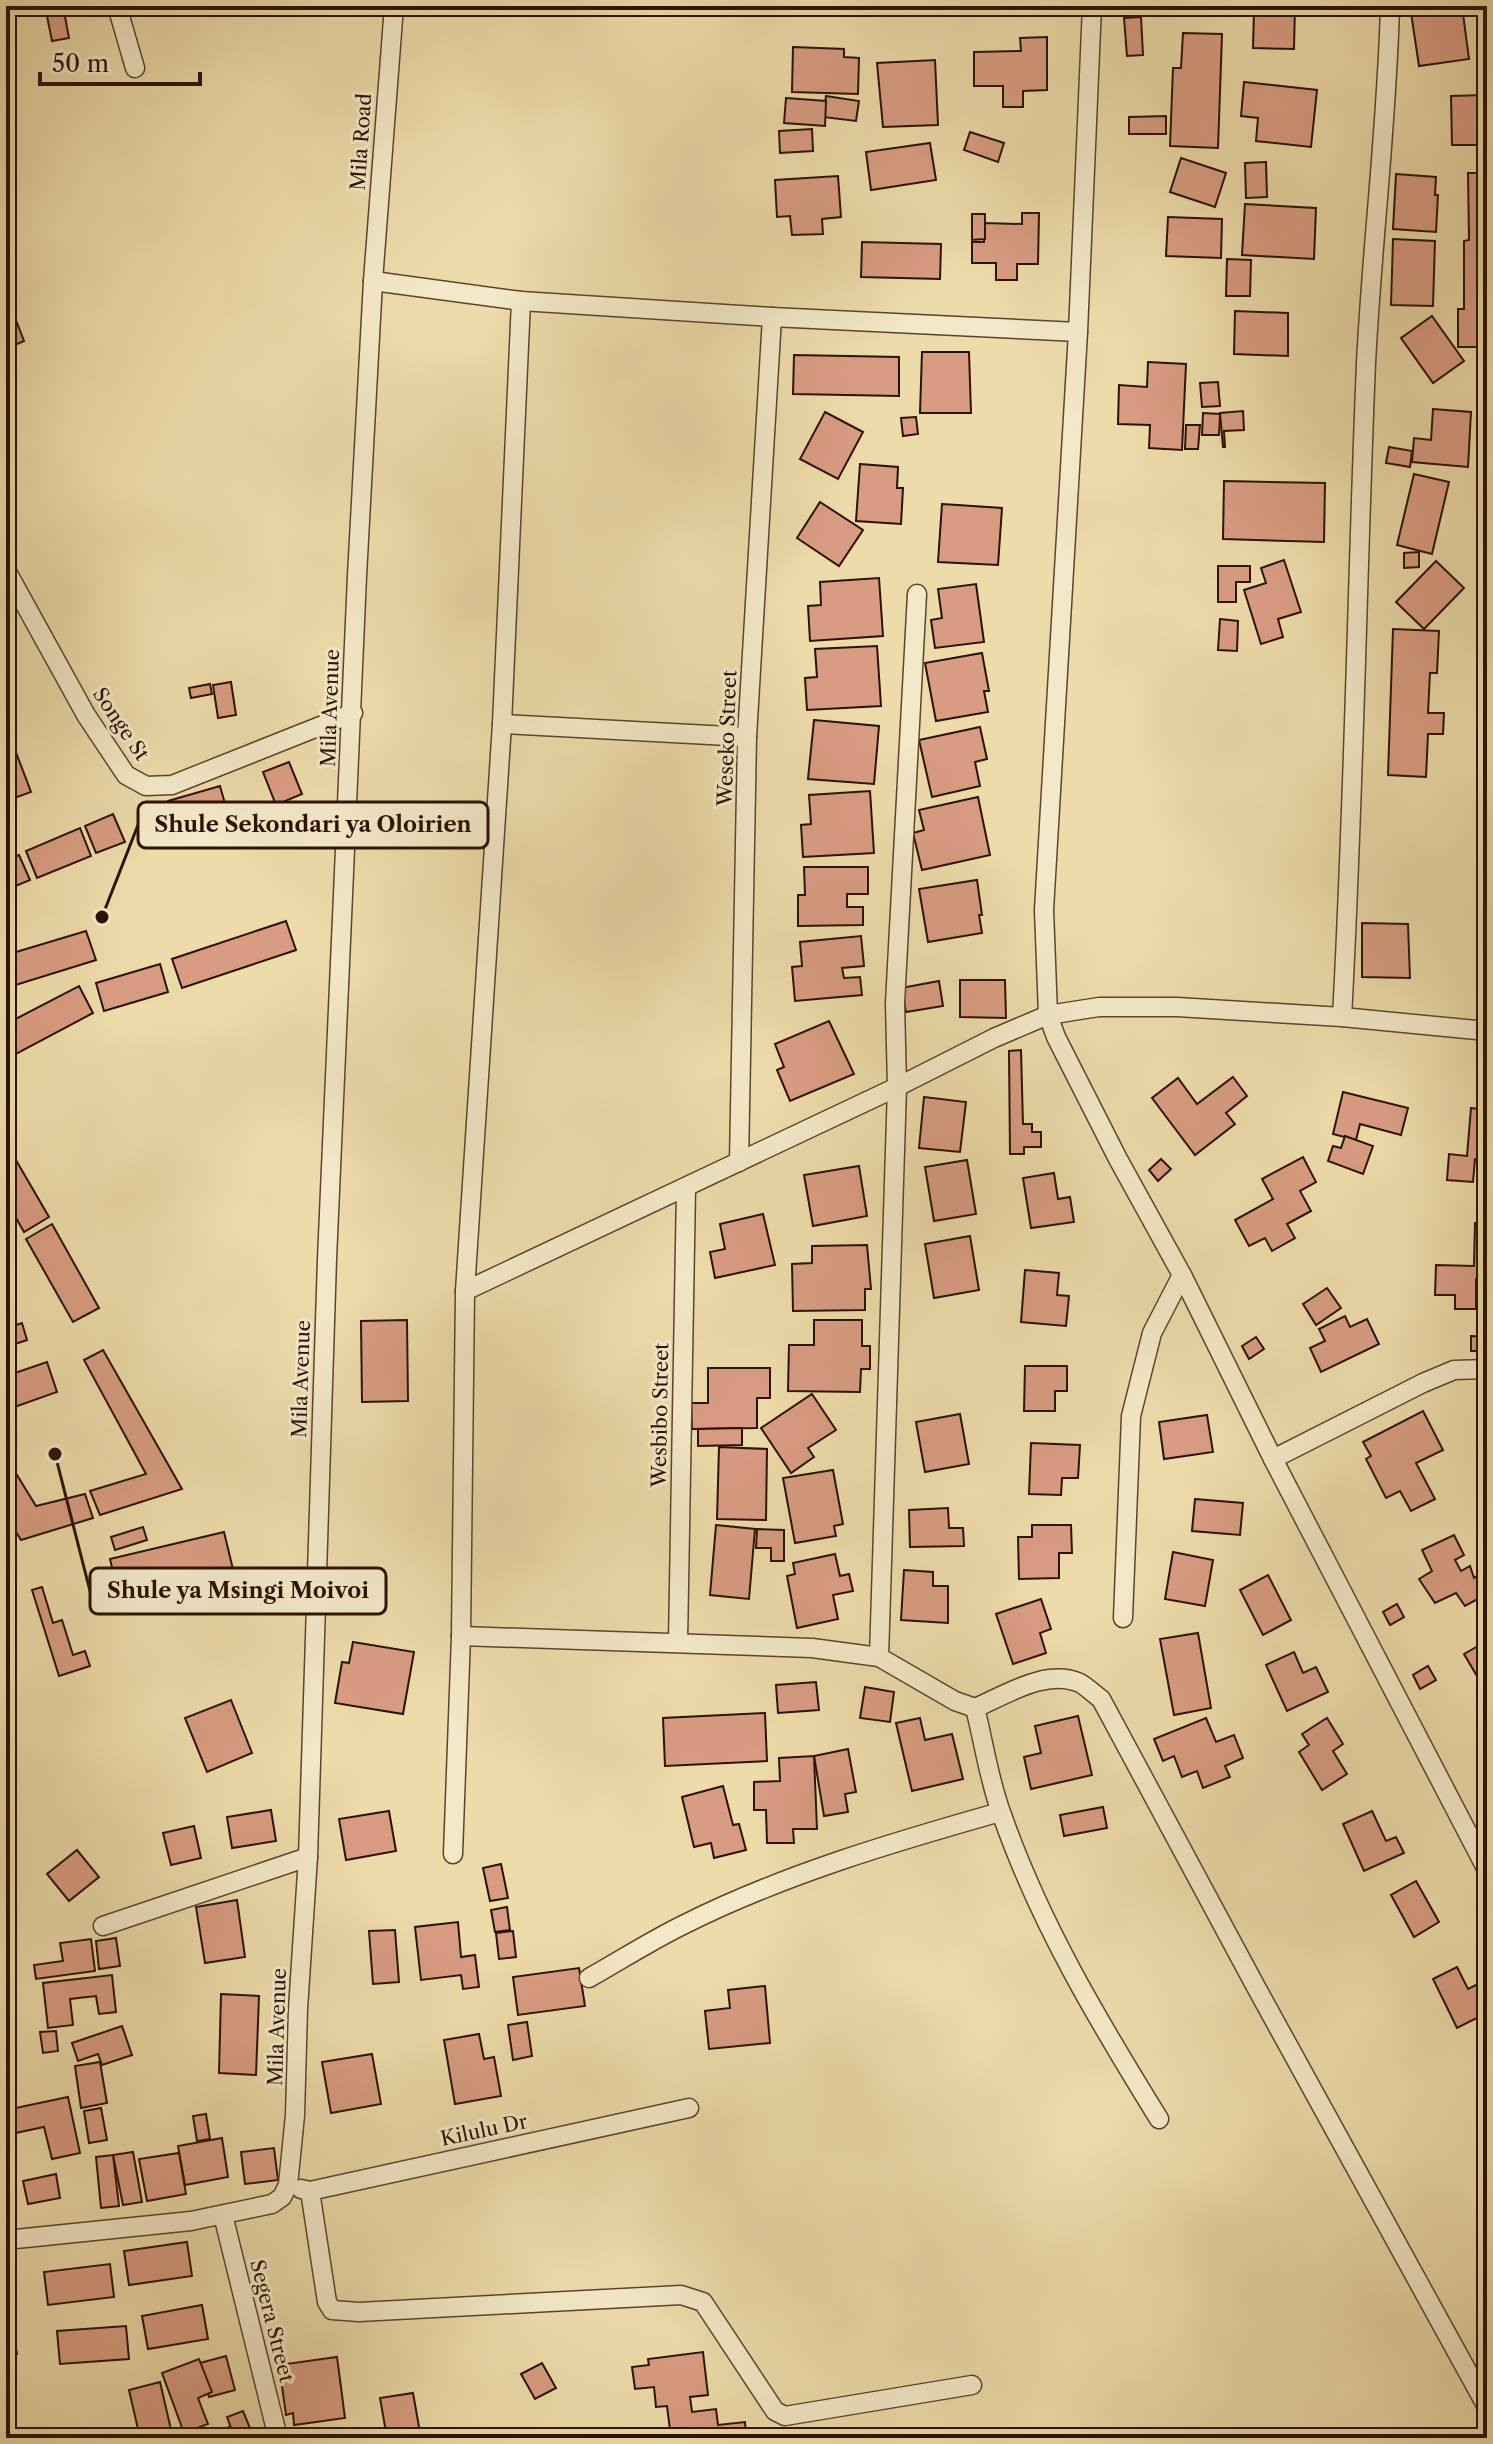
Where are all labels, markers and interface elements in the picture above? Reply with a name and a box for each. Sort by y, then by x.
scale bar [40,36,200,86]
text: 50 m [52,49,109,78]
street label: Mila Road [346,93,376,191]
street label: Mila Avenue [316,649,344,767]
street label: Weseko Street [713,669,741,808]
street label: Songe St [88,683,154,765]
callout: Shule Sekondari ya Oloirien [138,802,488,848]
text: Shule Sekondari ya Oloirien [154,811,472,838]
street label: Mila Avenue [287,1320,315,1438]
street label: Wesbibo Street [647,1342,673,1489]
callout: Shule ya Msingi Moivoi [90,1568,386,1614]
text: Shule ya Msingi Moivoi [107,1577,369,1604]
street label: Mila Avenue [263,1968,291,2086]
street label: Kilulu Dr [438,2109,530,2151]
street label: Segera Street [245,2257,299,2385]

